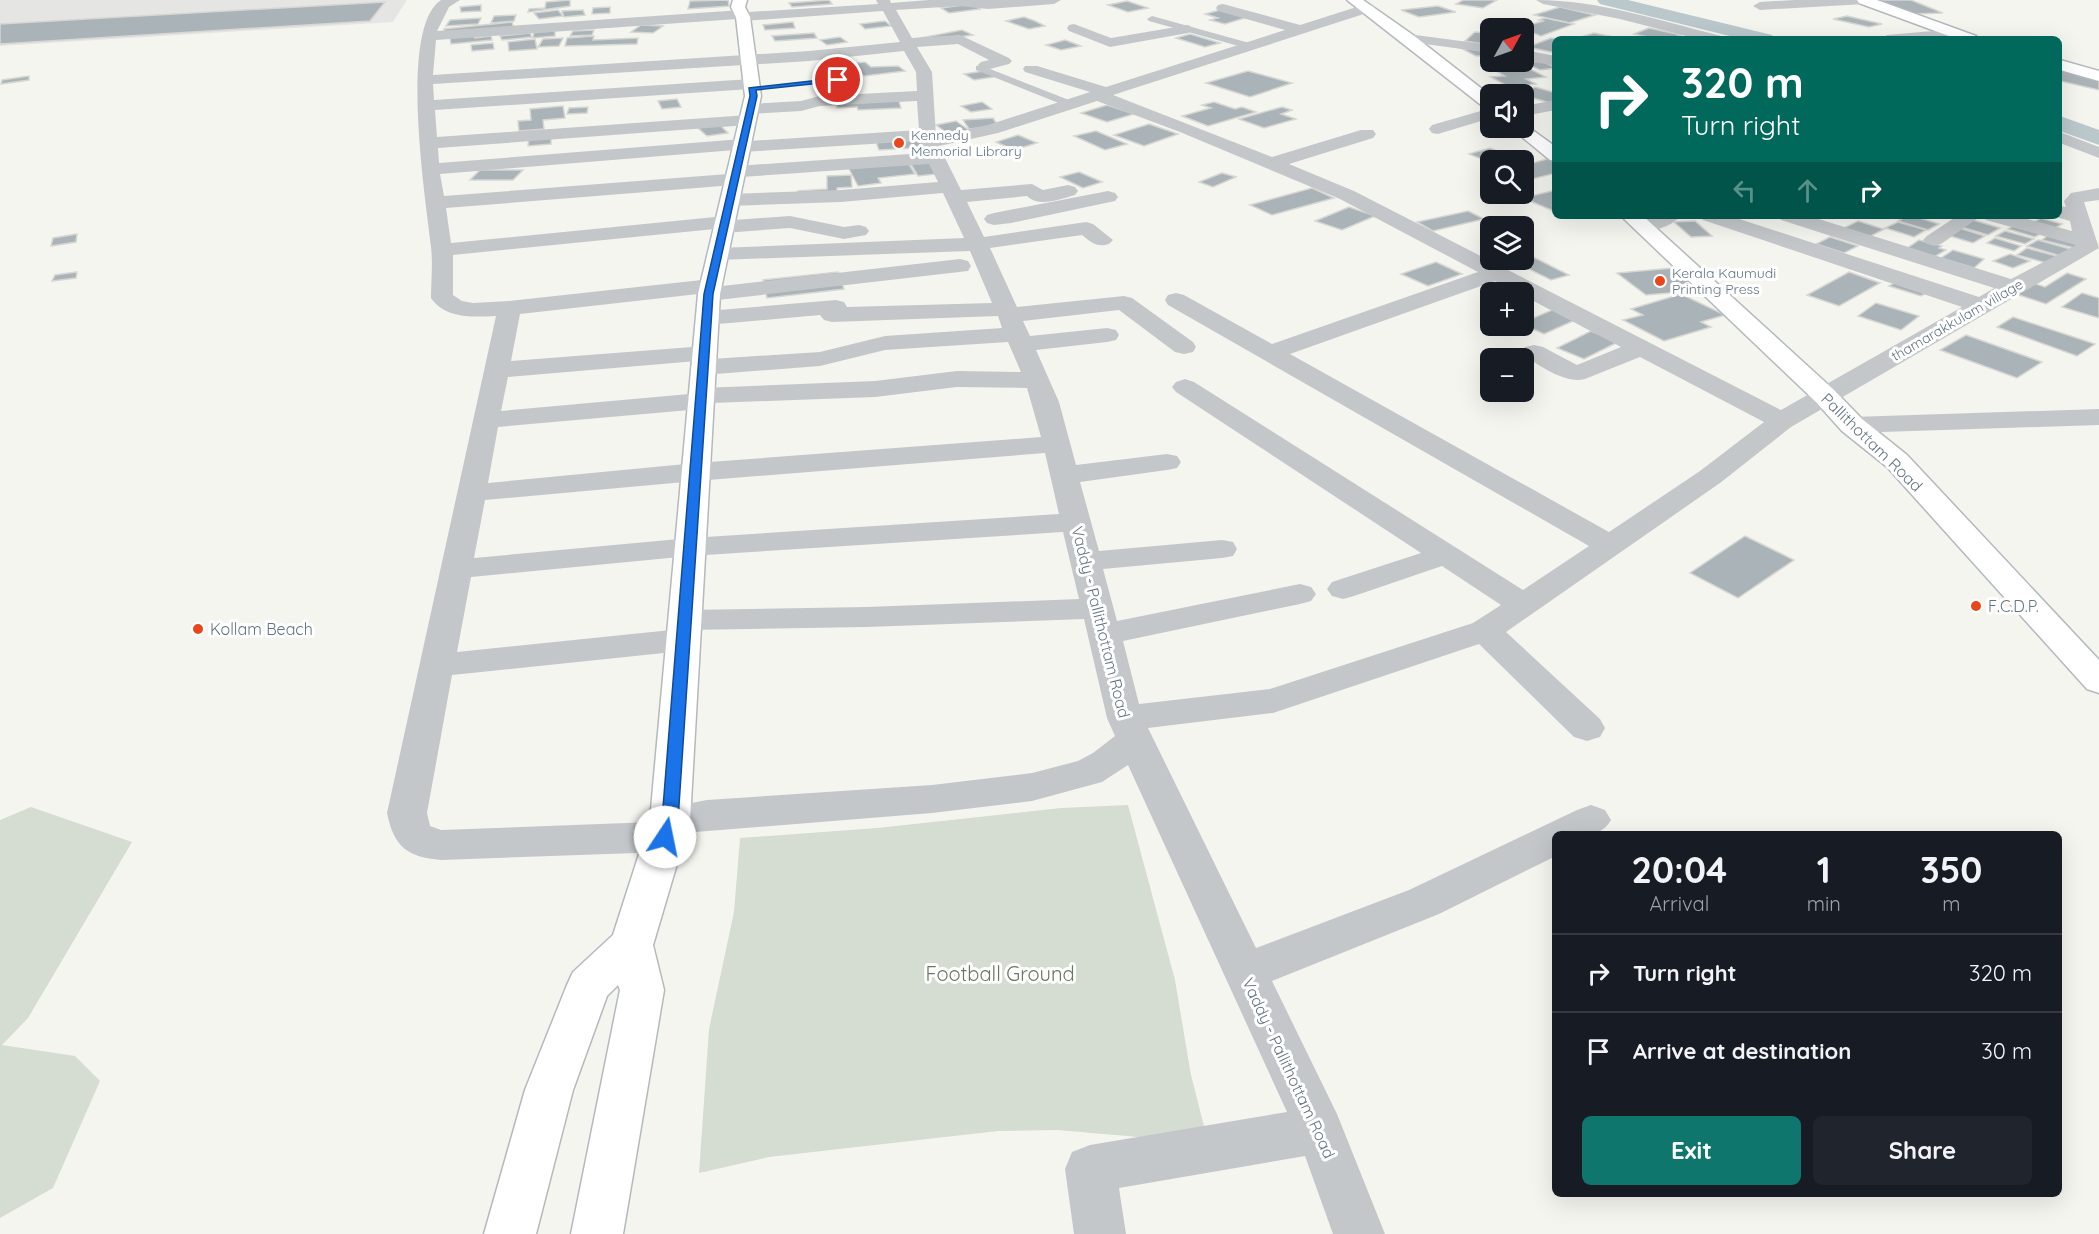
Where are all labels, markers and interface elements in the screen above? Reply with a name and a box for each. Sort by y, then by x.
north arrow [1480,18,1534,72]
map controls [1480,18,1534,402]
pin [812,54,863,105]
text: 320 m [1681,56,1804,109]
icon: right [1582,60,1660,138]
icon: arrive [821,63,854,96]
button: sound [1480,84,1534,138]
text: Turn right [1681,108,1800,142]
place label: Kennedy Memorial Library [911,126,1022,160]
marker: Kennedy Memorial Library [892,136,906,150]
button: search [1480,150,1534,204]
icon: left [1728,174,1761,207]
icon: ahead [1791,174,1824,207]
icon: right [1854,174,1887,207]
button: layers [1480,216,1534,270]
place label: Kerala Kaumudi Printing Press [1672,264,1776,298]
marker: Kerala Kaumudi Printing Press [1653,274,1667,288]
street label: thamarakkulam village [1888,275,2026,365]
button: + [1480,282,1534,336]
button: − [1480,348,1534,402]
street label: Pallithottam Road [1817,389,1927,495]
street label: Vaddy - Pallithottam Road [1067,524,1135,720]
place label: F.C.D.P. [1988,596,2039,616]
marker: F.C.D.P. [1969,599,1983,613]
place label: Kollam Beach [210,619,313,639]
marker: Kollam Beach [191,622,205,636]
position arrow [633,805,697,869]
text: 20:04 [1632,847,1727,892]
text: 1 [1817,847,1831,892]
text: 350 [1920,847,1982,892]
text: Arrival [1649,891,1709,916]
text: min [1807,891,1841,916]
text: m [1942,891,1961,916]
icon: right [1582,957,1615,990]
text: Turn right [1633,959,1737,987]
text: 320 m [1969,959,2032,987]
park label: Football Ground [925,961,1075,986]
street label: Vaddy - Pallithottam Road [1238,975,1340,1161]
icon: arrive [1582,1035,1615,1068]
text: Arrive at destination [1633,1037,1851,1065]
text: 30 m [1981,1037,2032,1065]
button: Exit [1582,1116,1801,1185]
button: Share [1813,1116,2032,1185]

